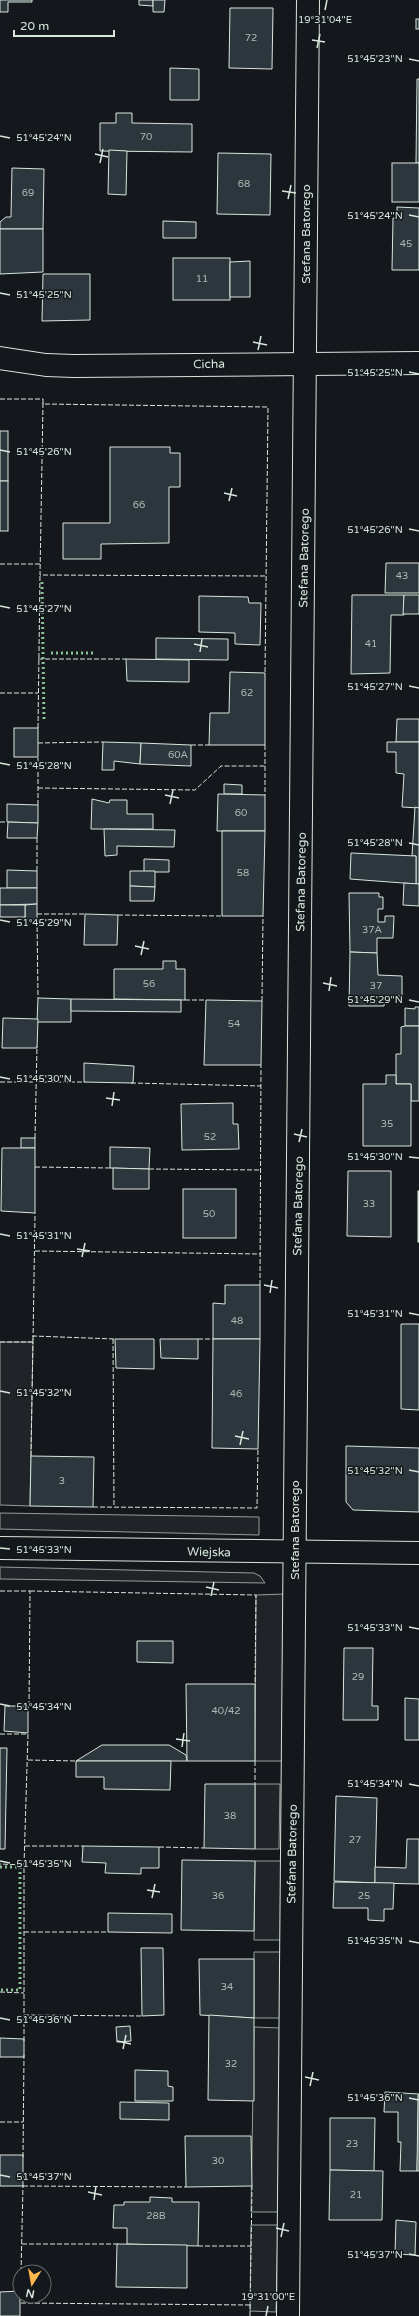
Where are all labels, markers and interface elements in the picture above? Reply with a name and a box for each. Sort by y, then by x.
scale bar [14,12,114,38]
text: 19°31'04"E [298,14,352,26]
text: 20 m [20,19,49,33]
house number: 72 [245,32,257,44]
text: 51°45'23"N [347,53,403,65]
house number: 70 [140,131,152,143]
text: 51°45'24"N [16,132,72,144]
house number: 68 [238,178,250,190]
street label: Stefana Batorego [299,184,313,284]
house number: 69 [22,187,34,199]
text: 51°45'24"N [347,210,403,222]
house number: 45 [400,238,412,250]
house number: 11 [196,273,208,285]
text: 51°45'25"N [16,289,72,301]
street label: Cicha [193,357,225,371]
text: 51°45'25"N [347,367,403,379]
text: 51°45'26"N [16,446,72,458]
house number: 66 [133,499,145,511]
street label: Stefana Batorego [296,508,312,608]
text: 51°45'26"N [347,524,403,536]
house number: 43 [396,570,408,582]
text: 51°45'27"N [16,603,72,615]
house number: 41 [365,638,377,650]
text: 51°45'27"N [347,681,403,693]
house number: 62 [241,687,253,699]
house number: 60A [168,749,188,761]
text: 51°45'28"N [16,760,72,772]
house number: 60 [235,807,247,819]
street label: Stefana Batorego [293,832,309,932]
text: 51°45'28"N [347,837,403,849]
house number: 58 [237,867,249,879]
text: 51°45'29"N [16,917,72,929]
house number: 37A [362,924,382,936]
house number: 56 [143,978,155,990]
house number: 37 [370,980,382,992]
text: 51°45'29"N [347,994,403,1006]
house number: 54 [228,1018,240,1030]
text: 51°45'30"N [16,1073,72,1085]
house number: 35 [381,1118,393,1130]
house number: 52 [204,1131,216,1143]
text: 51°45'30"N [347,1151,403,1163]
street label: Stefana Batorego [290,1156,306,1256]
house number: 33 [363,1198,375,1210]
house number: 50 [203,1208,215,1220]
text: 51°45'31"N [16,1230,72,1242]
text: 51°45'31"N [347,1308,403,1320]
house number: 48 [231,1315,243,1327]
text: 51°45'32"N [16,1387,72,1399]
house number: 46 [230,1388,242,1400]
text: 51°45'32"N [347,1465,403,1477]
house number: 3 [59,1475,65,1487]
street label: Stefana Batorego [288,1480,302,1580]
text: 51°45'33"N [16,1544,72,1556]
street label: Wiejska [187,1545,231,1559]
text: 51°45'33"N [347,1622,403,1634]
house number: 29 [352,1671,364,1683]
text: 51°45'34"N [16,1701,72,1713]
house number: 40/42 [212,1705,240,1717]
text: 51°45'34"N [347,1778,403,1790]
street label: Stefana Batorego [284,1804,300,1904]
house number: 38 [224,1810,236,1822]
house number: 27 [349,1834,361,1846]
text: 51°45'35"N [16,1858,72,1870]
house number: 36 [212,1890,224,1902]
house number: 25 [358,1890,370,1902]
text: 51°45'35"N [347,1935,403,1947]
house number: 34 [221,1981,233,1993]
text: 51°45'36"N [16,2014,72,2026]
house number: 32 [225,2058,237,2070]
text: 51°45'36"N [347,2092,403,2104]
house number: 23 [346,2138,358,2150]
house number: 30 [212,2155,224,2167]
text: 51°45'37"N [16,2171,72,2183]
house number: 21 [350,2189,362,2201]
house number: 28B [146,2210,166,2222]
text: 51°45'37"N [347,2249,403,2261]
north arrow [12,2264,52,2304]
text: N [25,2286,36,2301]
text: 19°31'00"E [241,2291,295,2303]

